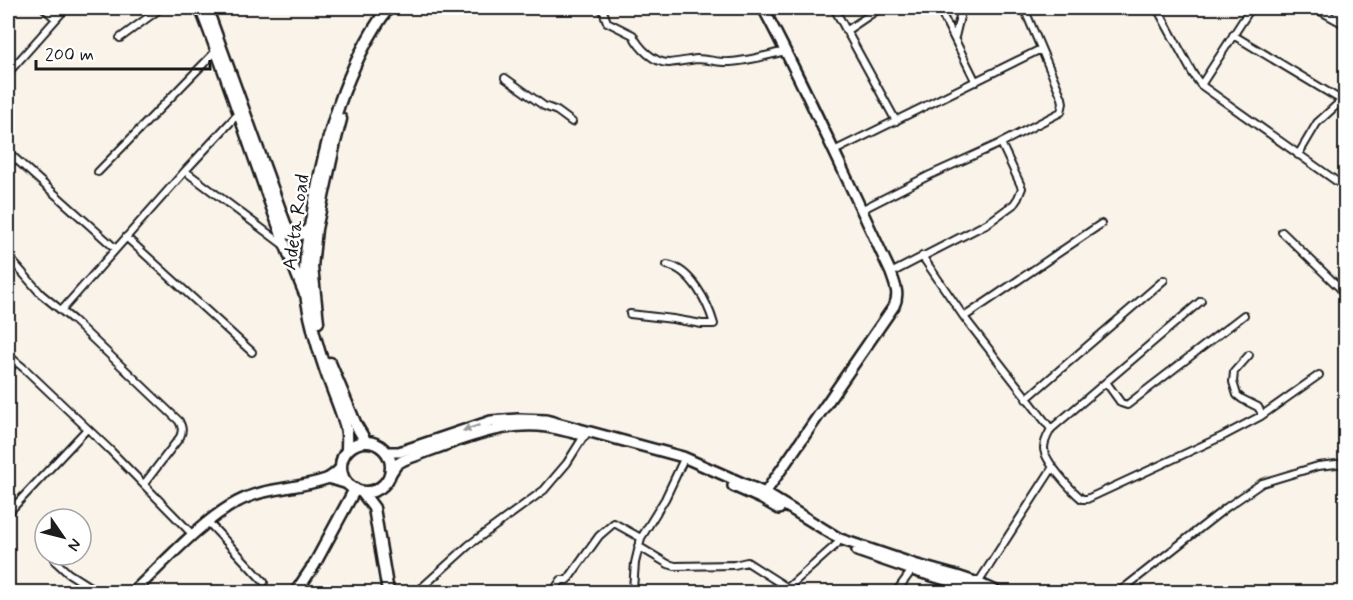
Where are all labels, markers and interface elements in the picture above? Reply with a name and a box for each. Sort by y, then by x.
scale bar [36,33,210,71]
text: 200 m [45,43,94,67]
street label: Adeta Road [276,172,317,272]
one-way arrow [462,423,480,433]
north arrow [33,507,93,567]
text: N [62,534,86,555]

